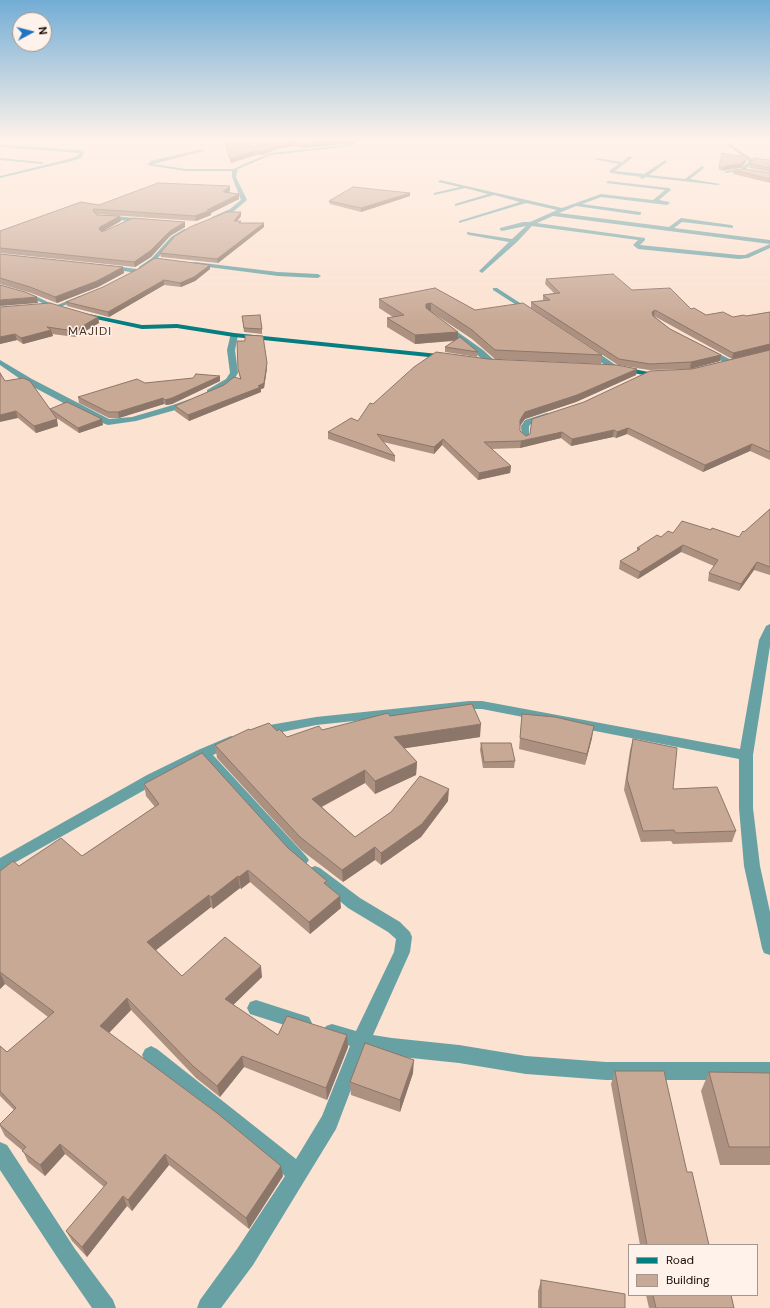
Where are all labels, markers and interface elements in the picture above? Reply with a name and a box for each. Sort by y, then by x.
north arrow [12,12,52,52]
text: N [35,26,50,35]
district label: MAJIDI [68,325,112,339]
legend [628,1244,758,1296]
text: Road [666,1252,694,1268]
text: Building [666,1272,710,1288]

